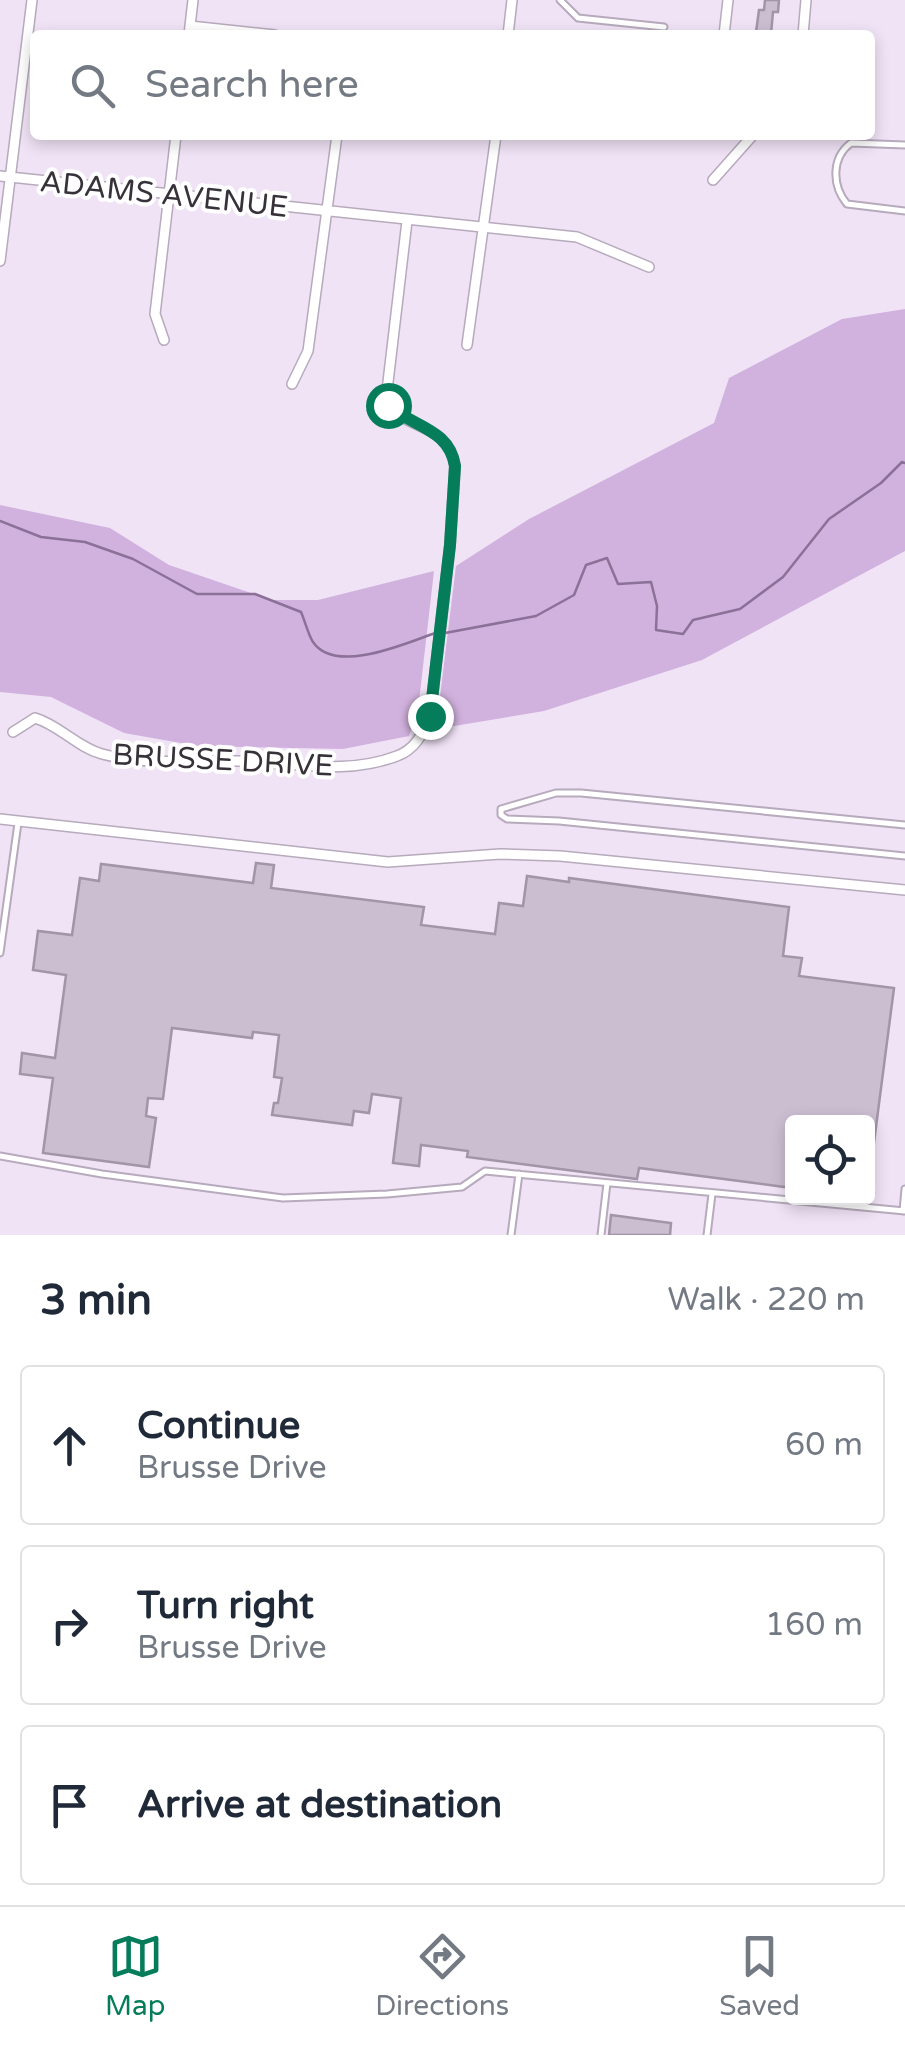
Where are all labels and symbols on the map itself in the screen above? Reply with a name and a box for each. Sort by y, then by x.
street label: ADAMS AVENUE [38,163,290,226]
route start [366,383,412,429]
route end [408,694,454,740]
street label: BRUSSE DRIVE [112,736,334,785]

